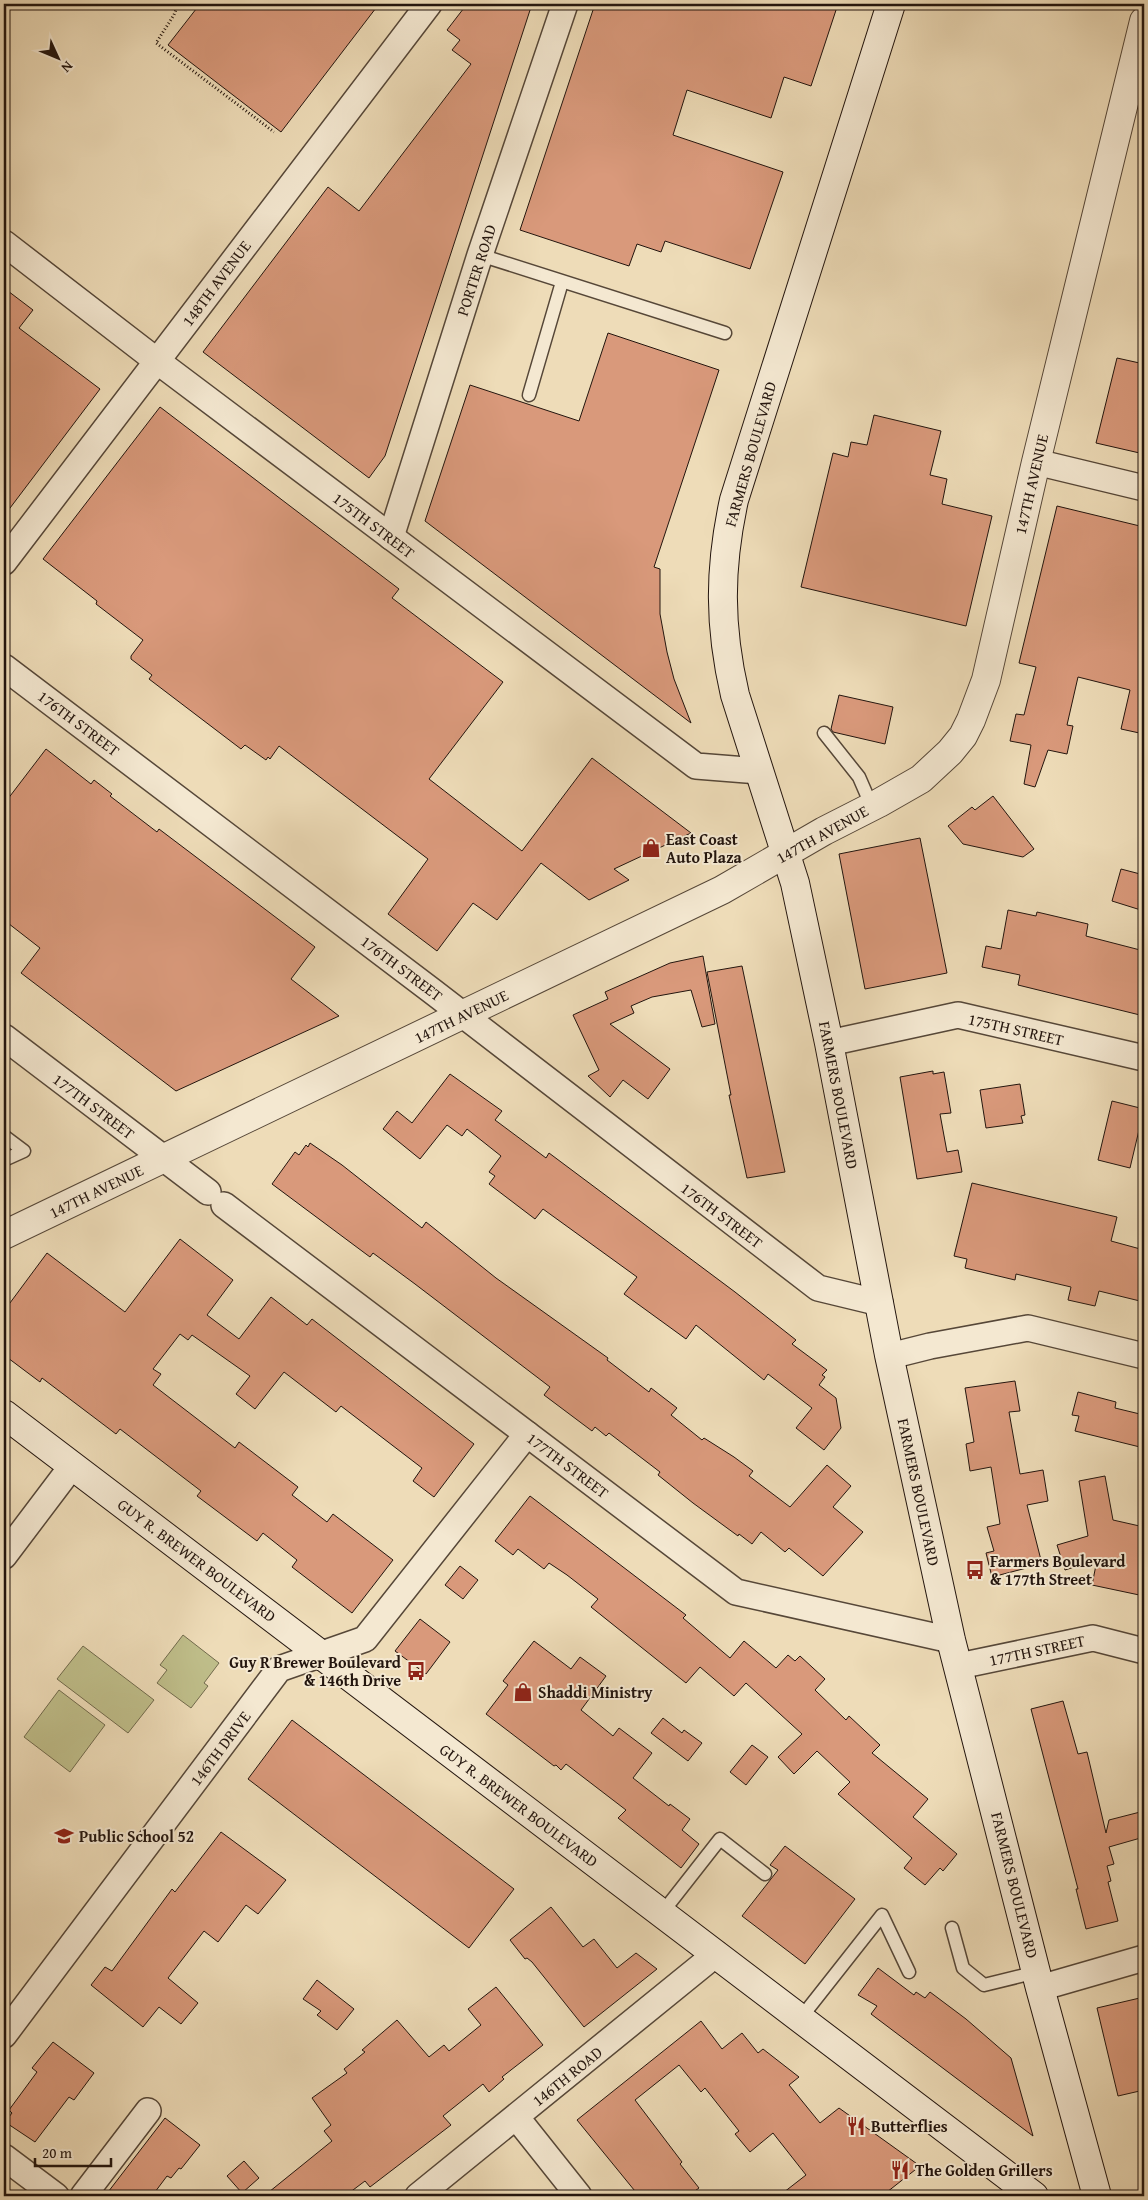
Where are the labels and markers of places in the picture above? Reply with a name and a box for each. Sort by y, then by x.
place label: East Coast Auto Plaza [666,827,743,869]
shop icon: East Coast Auto Plaza [640,837,662,859]
place label: Farmers Boulevard & 177th Street [990,1549,1126,1591]
bus stop icon: Farmers Boulevard & 177th Street [964,1559,986,1581]
place label: Guy R Brewer Boulevard & 146th Drive [229,1650,402,1692]
bus stop icon: Guy R Brewer Boulevard & 146th Drive [405,1660,427,1682]
place label: Shaddi Ministry [538,1680,653,1704]
shop icon: Shaddi Ministry [512,1681,534,1703]
place label: Public School 52 [79,1824,194,1848]
school or university icon: Public School 52 [53,1825,75,1847]
place label: Butterflies [871,2114,948,2138]
restaurant icon: Butterflies [845,2115,867,2137]
place label: The Golden Grillers [915,2158,1053,2182]
restaurant icon: The Golden Grillers [889,2159,911,2181]

